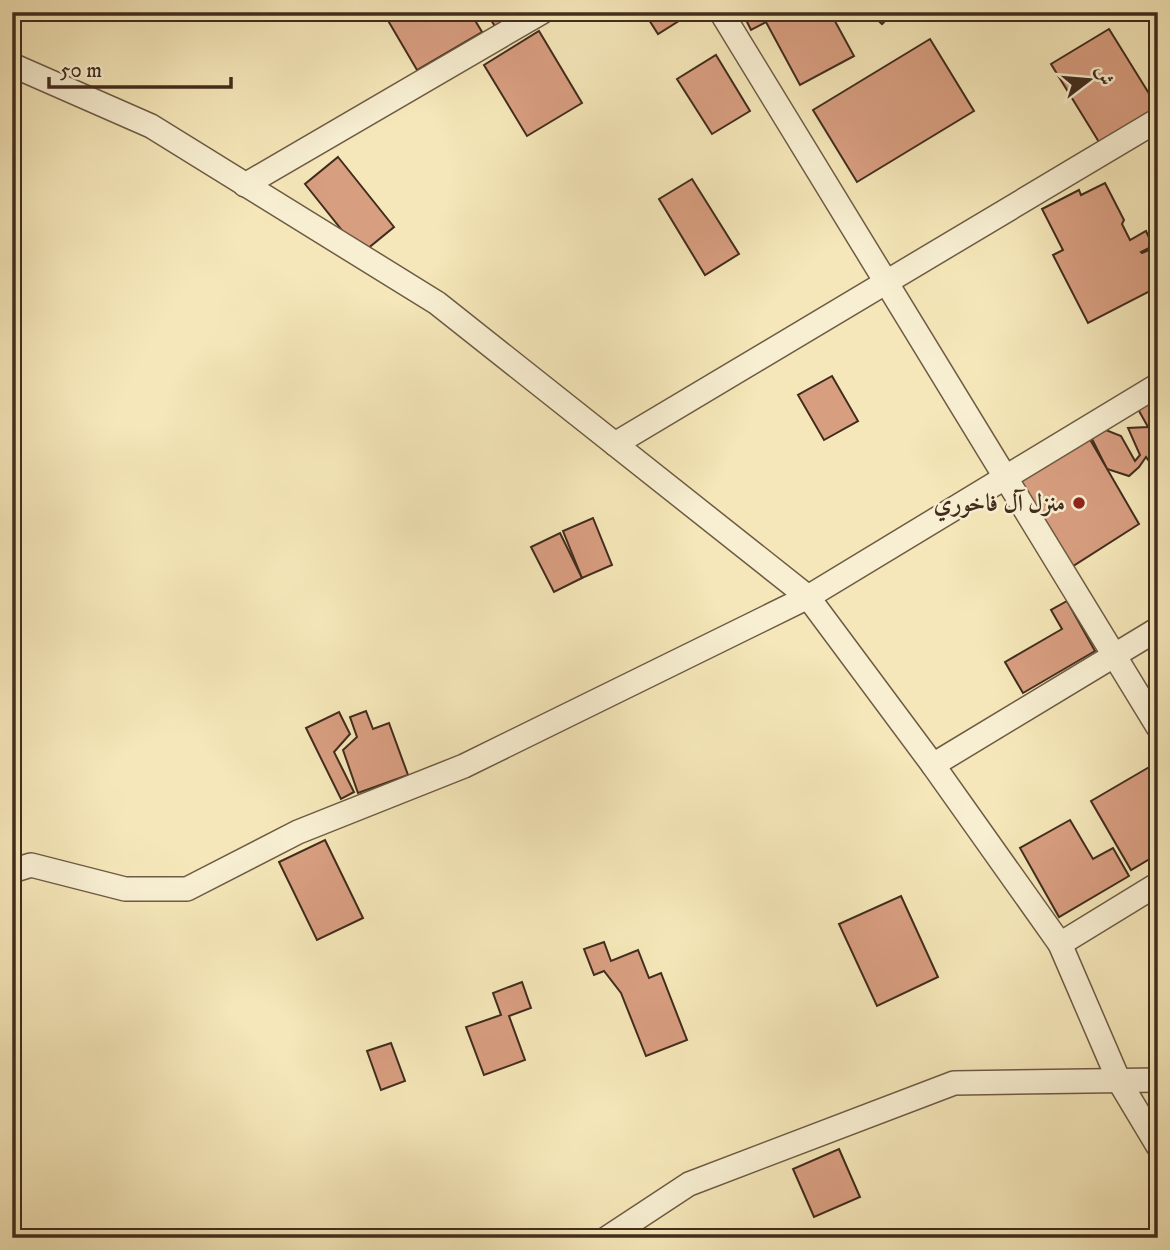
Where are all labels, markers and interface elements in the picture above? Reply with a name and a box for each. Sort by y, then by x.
scale bar [49,46,231,90]
north arrow [1054,46,1124,116]
text: 50 m [60,58,102,84]
text: ش [1090,63,1118,88]
place label: منزل آل فاخوري [934,489,1065,522]
marker: منزل آل فاخوري [1071,495,1087,511]

